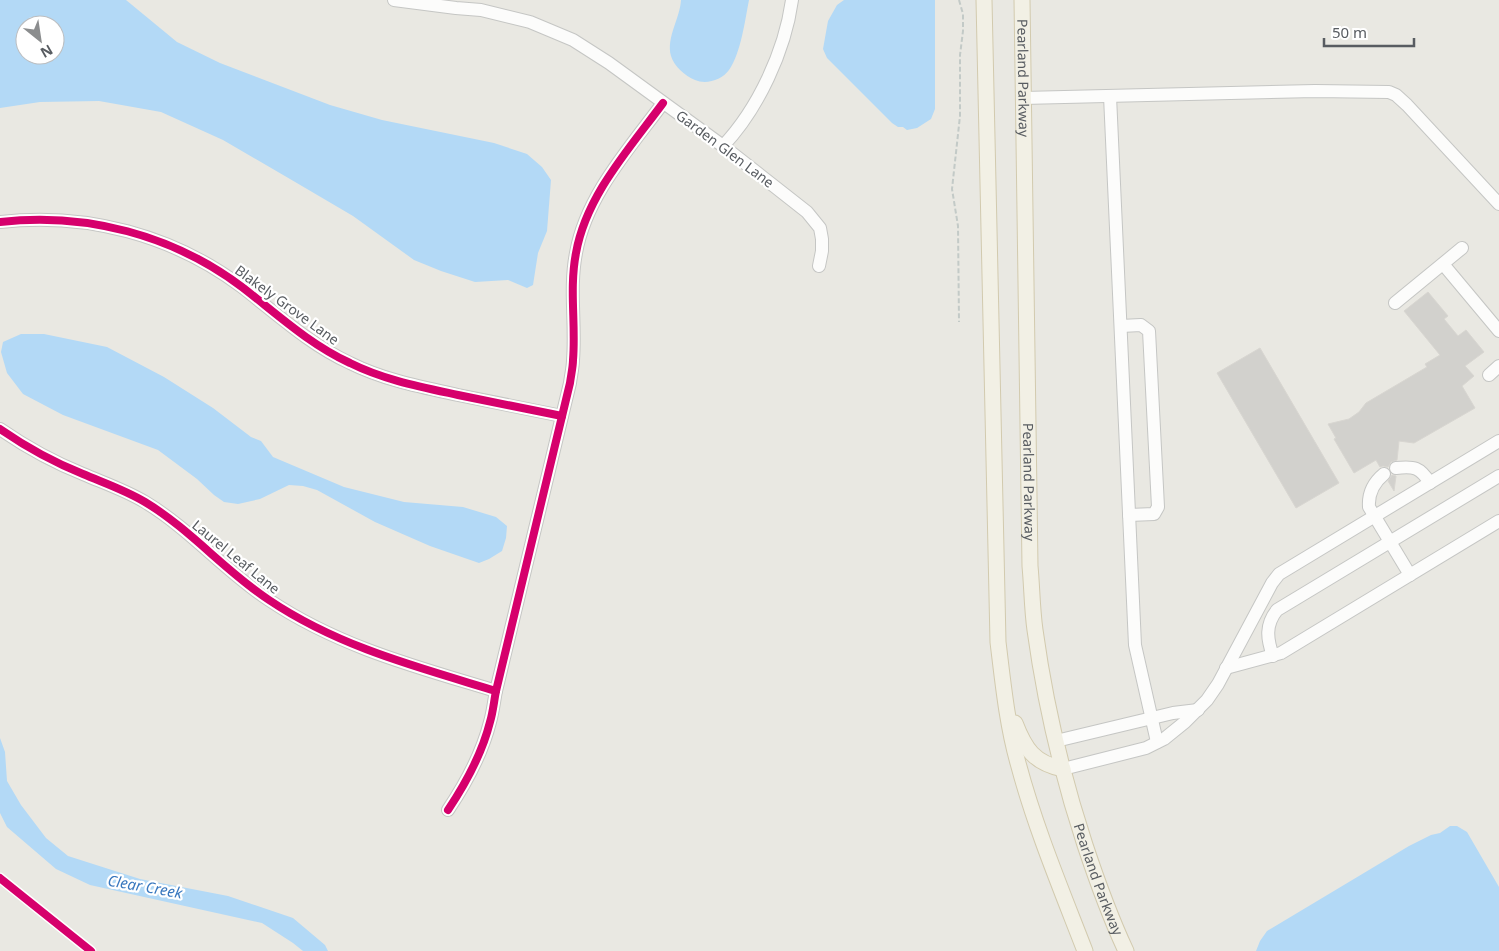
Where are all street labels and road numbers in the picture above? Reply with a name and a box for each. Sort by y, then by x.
street label: Pearland Parkway [1013,19,1034,138]
street label: Garden Glen Lane [672,105,778,192]
street label: Blakely Grove Lane [231,260,343,349]
street label: Pearland Parkway [1019,423,1040,542]
street label: Laurel Leaf Lane [188,515,284,598]
street label: Pearland Parkway [1070,821,1128,939]

